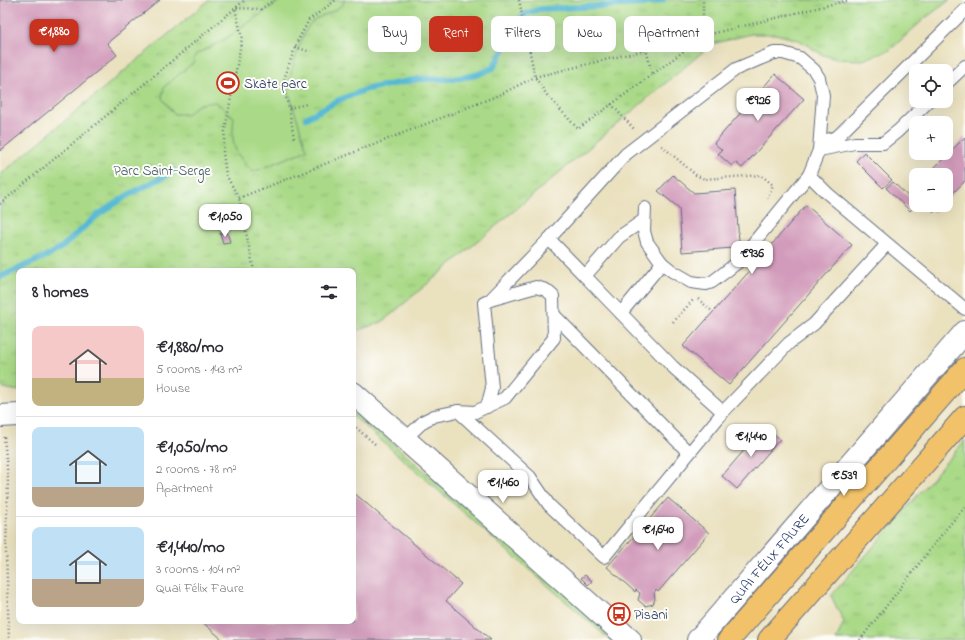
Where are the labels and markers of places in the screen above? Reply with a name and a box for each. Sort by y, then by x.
pin: €1,880 [21,19,87,53]
sports icon: Skate parc [215,70,241,96]
place label: Skate parc [244,74,308,95]
pin: €926 [734,88,782,122]
pin: €1,050 [192,204,258,238]
pin: €936 [728,241,776,275]
pin: €1,440 [718,424,784,458]
pin: €539 [820,463,868,497]
pin: €1,460 [470,470,536,504]
pin: €1,640 [625,517,691,551]
bus stop icon: Pisani [606,601,632,627]
place label: Pisani [634,605,668,626]

